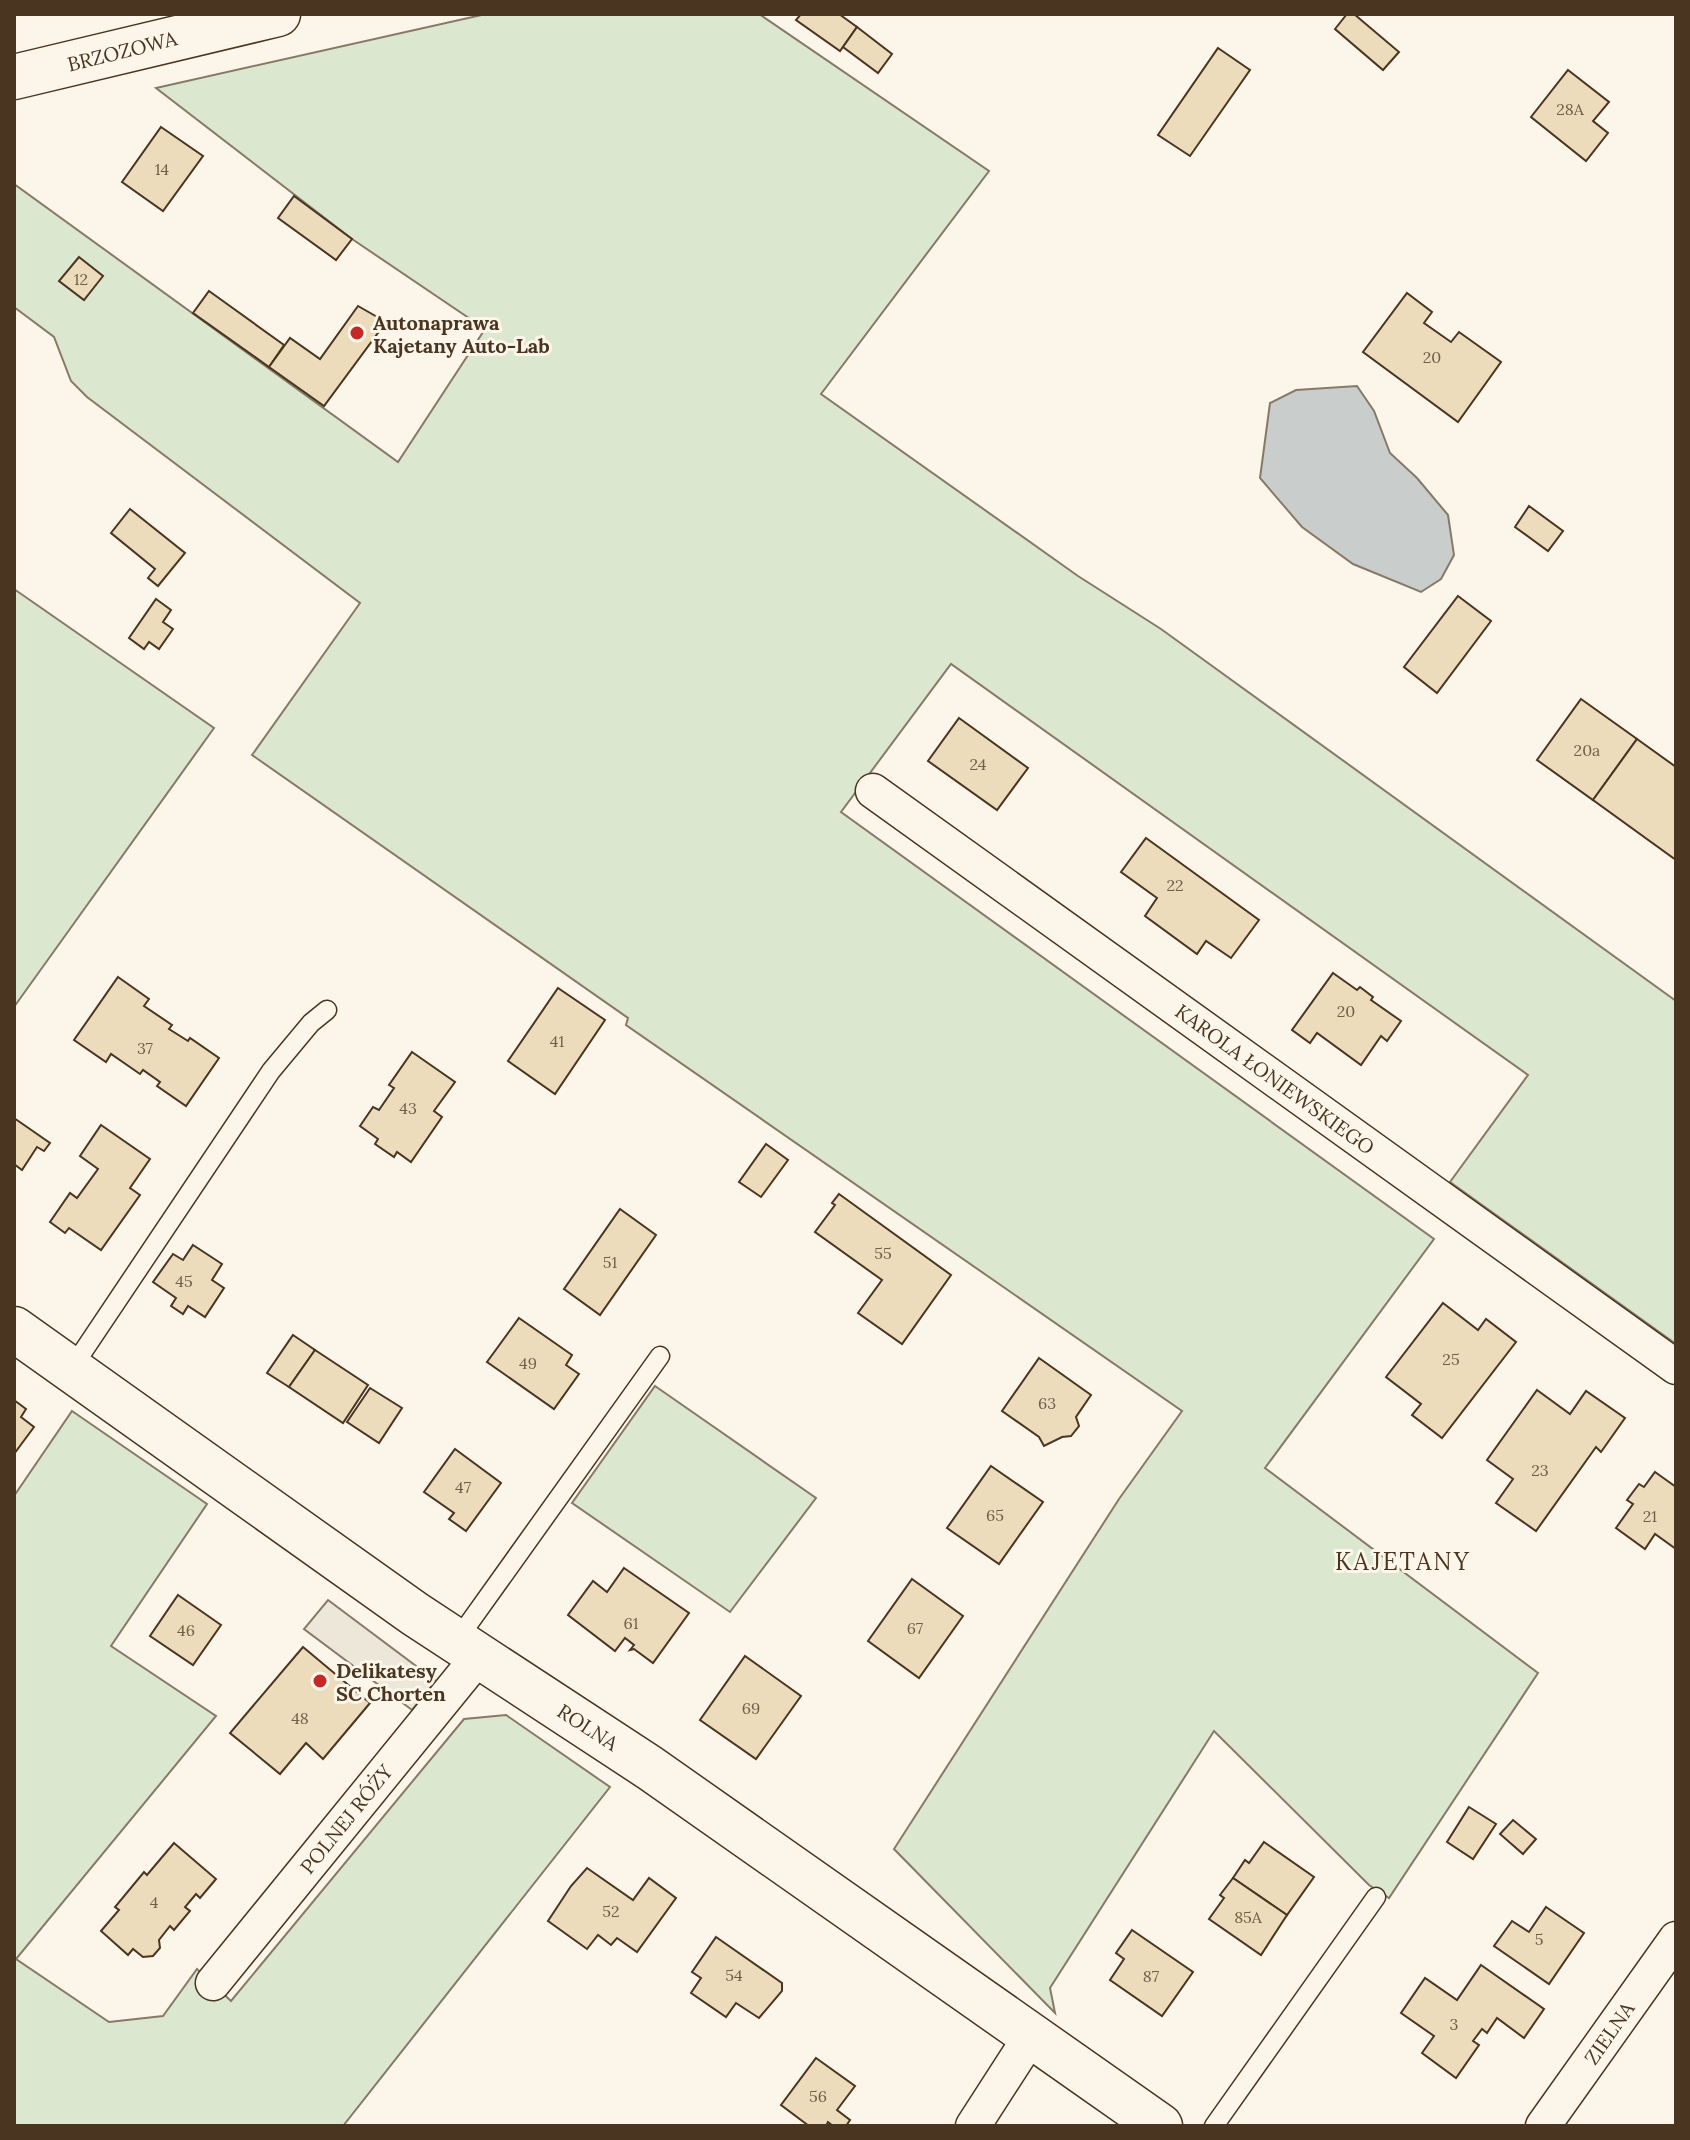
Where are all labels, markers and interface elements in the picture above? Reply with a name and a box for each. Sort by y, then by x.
street label: BRZOZOWA [65,25,180,77]
house number: 28A [1556,99,1585,119]
house number: 14 [155,159,170,179]
house number: 12 [74,269,88,289]
place label: Autonaprawa Kajetany Auto-Lab [373,310,550,358]
marker: Autonaprawa Kajetany Auto-Lab [348,324,366,342]
house number: 20 [1423,347,1441,367]
house number: 20a [1574,740,1600,760]
house number: 24 [970,754,987,774]
house number: 22 [1166,875,1184,895]
street label: KAROLA ŁONIEWSKIEGO [1170,998,1380,1160]
house number: 20 [1337,1001,1355,1021]
house number: 41 [550,1031,564,1051]
house number: 37 [137,1038,154,1058]
house number: 43 [399,1098,417,1118]
house number: 55 [874,1243,892,1263]
house number: 51 [603,1252,617,1272]
house number: 45 [175,1271,193,1291]
house number: 25 [1442,1349,1460,1369]
house number: 49 [519,1353,537,1373]
house number: 63 [1038,1393,1056,1413]
house number: 23 [1531,1460,1549,1480]
house number: 47 [455,1477,472,1497]
house number: 65 [986,1505,1004,1525]
house number: 21 [1643,1506,1657,1526]
district label: KAJETANY [1335,1546,1471,1577]
house number: 61 [623,1613,639,1633]
house number: 67 [907,1618,924,1638]
house number: 46 [177,1620,195,1640]
place label: Delikatesy SC Chorten [336,1658,446,1706]
marker: Delikatesy SC Chorten [311,1672,329,1690]
street label: ROLNA [553,1698,624,1756]
house number: 69 [742,1698,760,1718]
house number: 48 [291,1708,309,1728]
street label: POLNEJ RÓŻY [294,1759,398,1879]
house number: 4 [150,1892,159,1912]
house number: 52 [602,1901,620,1921]
house number: 85A [1234,1907,1263,1927]
house number: 5 [1535,1929,1543,1949]
house number: 54 [725,1965,743,1985]
house number: 87 [1143,1966,1160,1986]
street label: ZIELNA [1578,1997,1640,2069]
house number: 3 [1450,2014,1459,2034]
house number: 56 [809,2086,827,2106]

